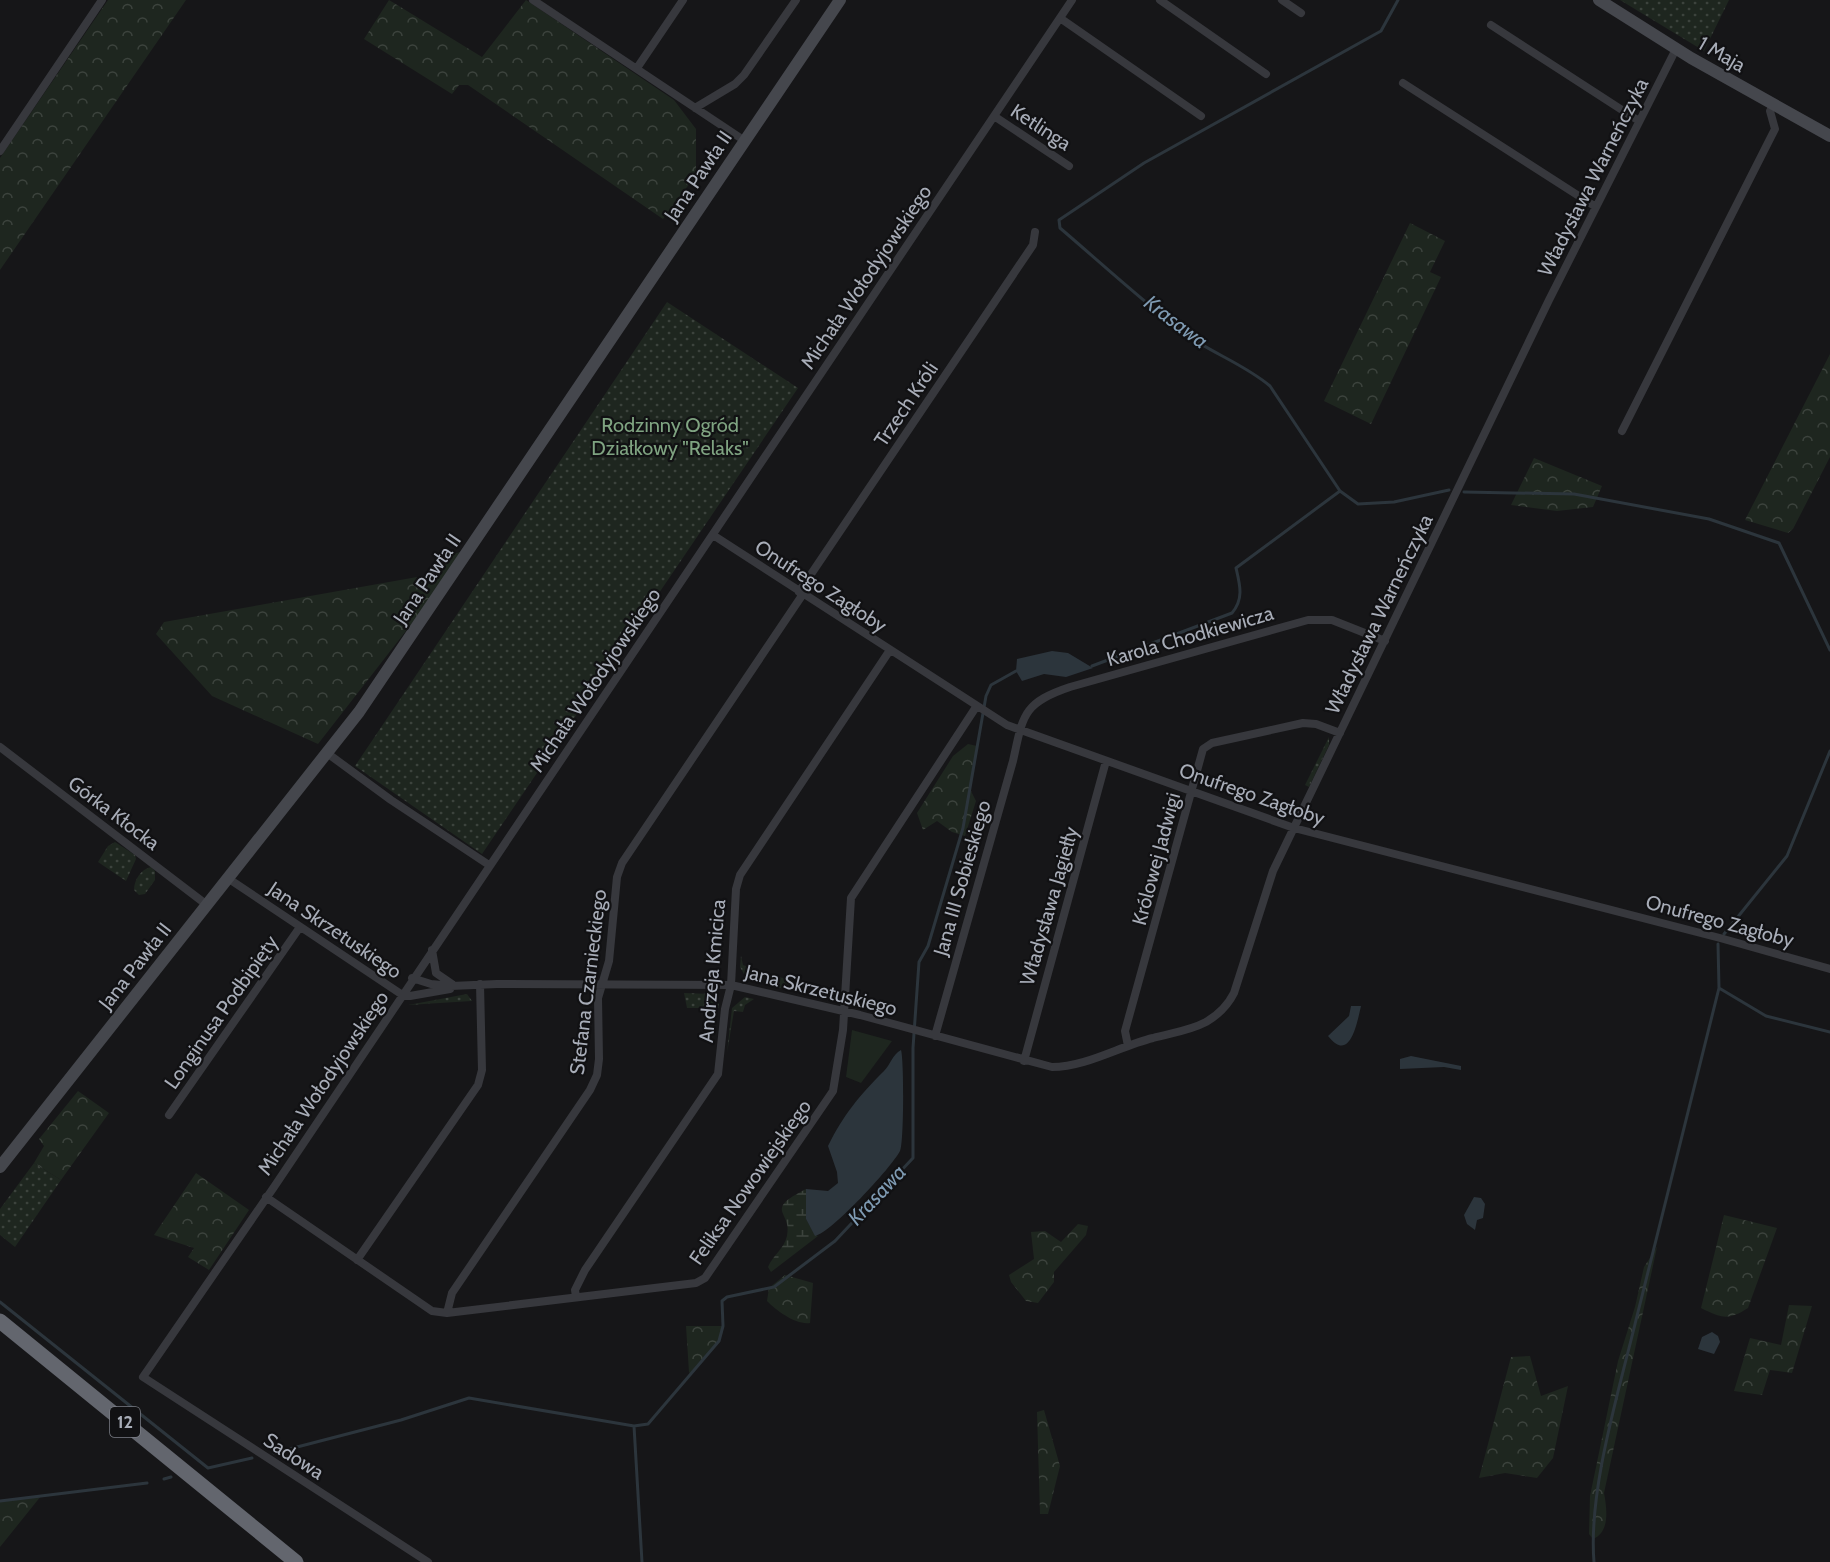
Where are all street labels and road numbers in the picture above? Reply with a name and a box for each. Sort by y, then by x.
street label: 1 Maja [1694,31,1750,77]
street label: Władysława Warneńczyka [1533,74,1654,280]
street label: Ketlinga [1006,99,1076,156]
street label: Jana Pawła II [658,126,737,227]
street label: Michała Wołodyjowskiego [795,180,937,374]
street label: Trzech Króli [869,357,943,451]
street label: Władysława Warneńczyka [1320,510,1438,718]
street label: Jana Pawła II [387,529,466,630]
street label: Onufrego Zagłoby [751,534,891,638]
street label: Michała Wołodyjowskiego [524,583,666,777]
street label: Karola Chodkiewicza [1104,601,1277,671]
street label: Onufrego Zagłoby [1176,758,1328,830]
street label: Górka Kłocka [64,771,165,855]
street label: Królowej Jadwigi [1127,790,1185,928]
street label: Jana III Sobieskiego [928,798,996,959]
street label: Władysława Jagiełły [1015,824,1083,988]
street label: Jana Skrzetuskiego [263,876,406,984]
street label: Stefana Czarnieckiego [565,888,611,1076]
street label: Onufrego Zagłoby [1643,890,1797,952]
street label: Andrzeja Kmicica [694,898,730,1044]
street label: Jana Pawła II [93,918,176,1015]
street label: Longinusa Podbipięty [159,931,283,1093]
street label: Jana Skrzetuskiego [741,959,900,1021]
street label: Michała Wołodyjowskiego [252,986,394,1180]
street label: Feliksa Nowowiejskiego [684,1095,816,1269]
road number: 12 [110,1407,140,1437]
street label: Sadowa [259,1428,329,1485]

